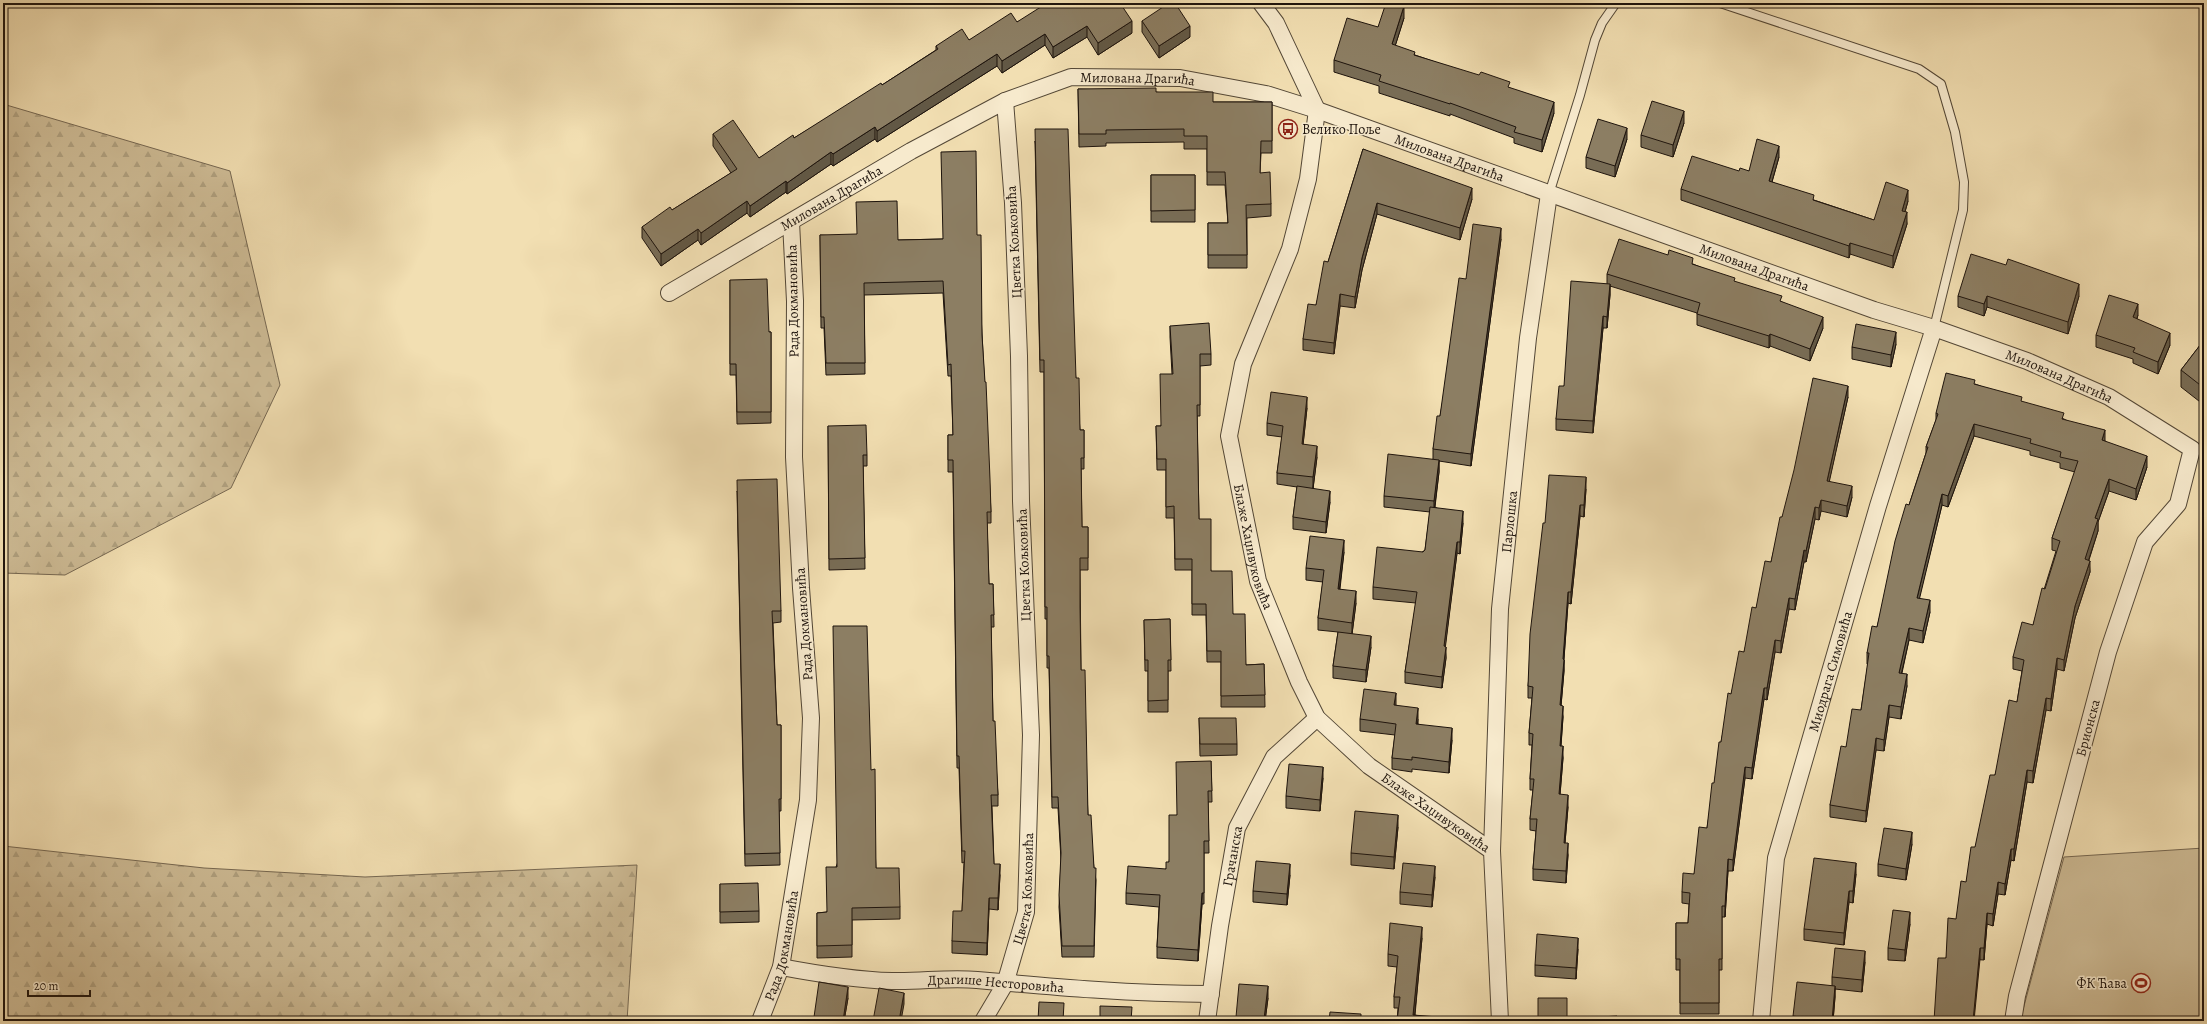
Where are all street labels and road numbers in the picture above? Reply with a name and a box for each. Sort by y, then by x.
street label: Милована Драгића [1080,68,1197,90]
street label: Милована Драгића [1392,129,1508,186]
street label: Милована Драгића [777,160,886,235]
street label: Цветка Кољковића [1002,185,1026,299]
street label: Милована Драгића [1697,239,1812,296]
street label: Рада Докмановића [783,244,803,358]
street label: Милована Драгића [2003,345,2118,407]
street label: Блаже Хаџивуковића [1229,482,1278,613]
street label: Парлошка [1496,489,1522,554]
street label: Цветка Кољковића [1013,508,1035,622]
street label: Рада Докмановића [791,566,817,681]
street label: Миодрага Симовића [1804,608,1857,734]
street label: Брионска [2071,697,2105,759]
street label: Блаже Хаџивуковића [1378,768,1495,857]
street label: Грачанска [1218,824,1247,888]
street label: Цветка Кољковића [1007,832,1038,947]
street label: Рада Докмановића [759,888,803,1004]
street label: Драгише Несторовића [927,969,1065,997]

